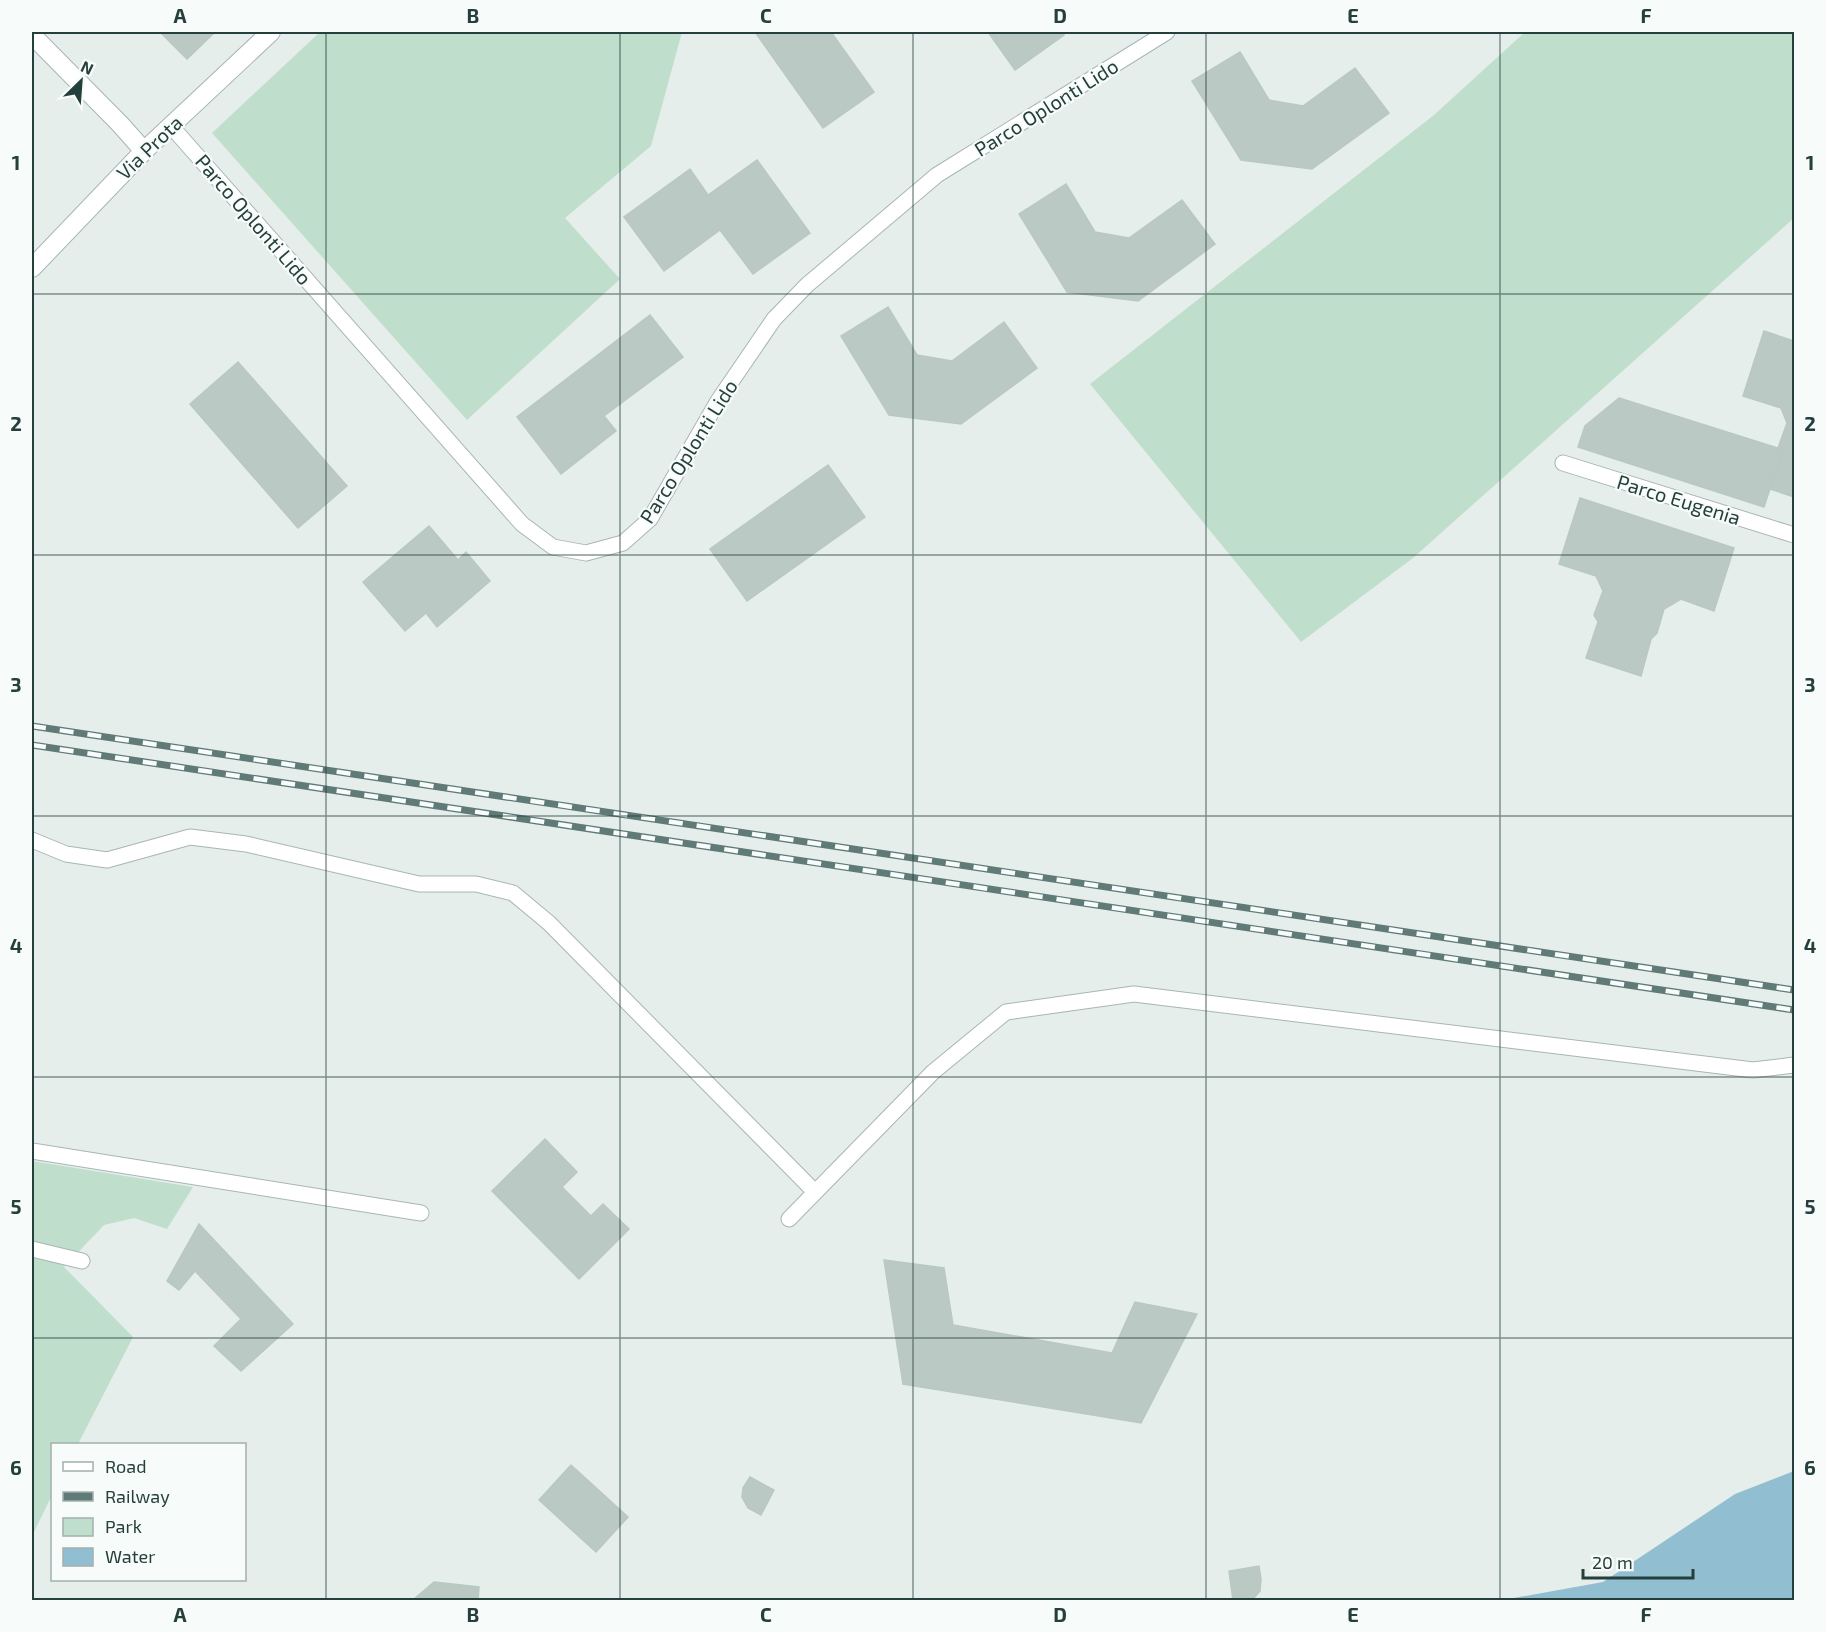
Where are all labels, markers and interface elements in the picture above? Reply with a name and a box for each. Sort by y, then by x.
text: A [173,3,187,27]
text: B [467,3,479,27]
text: C [760,3,772,27]
text: D [1053,3,1067,27]
text: E [1347,3,1359,27]
text: F [1640,3,1652,27]
north arrow [51,51,111,111]
street label: Parco Oplonti Lido [970,53,1122,161]
text: N [78,56,97,78]
street label: Via Prota [111,110,187,184]
street label: Parco Oplonti Lido [191,149,317,289]
text: 1 [12,150,20,174]
text: 1 [1806,150,1814,174]
street label: Parco Oplonti Lido [634,375,742,527]
text: 2 [10,411,22,435]
text: 2 [1804,411,1816,435]
street label: Parco Eugenia [1614,469,1744,529]
text: 3 [10,672,22,696]
text: 3 [1804,672,1816,696]
text: 4 [10,933,23,957]
text: 4 [1804,933,1817,957]
text: 5 [10,1194,22,1218]
text: 5 [1804,1194,1816,1218]
legend [51,1443,246,1581]
text: 6 [10,1455,22,1479]
text: Road [105,1455,146,1477]
text: 6 [1804,1455,1816,1479]
text: Railway [105,1485,170,1507]
text: Park [105,1515,142,1537]
scale bar [1583,1542,1692,1580]
text: Water [105,1545,155,1567]
text: 20 m [1592,1551,1633,1573]
text: A [173,1602,187,1626]
text: B [467,1602,479,1626]
text: C [760,1602,772,1626]
text: D [1053,1602,1067,1626]
text: E [1347,1602,1359,1626]
text: F [1640,1602,1652,1626]

